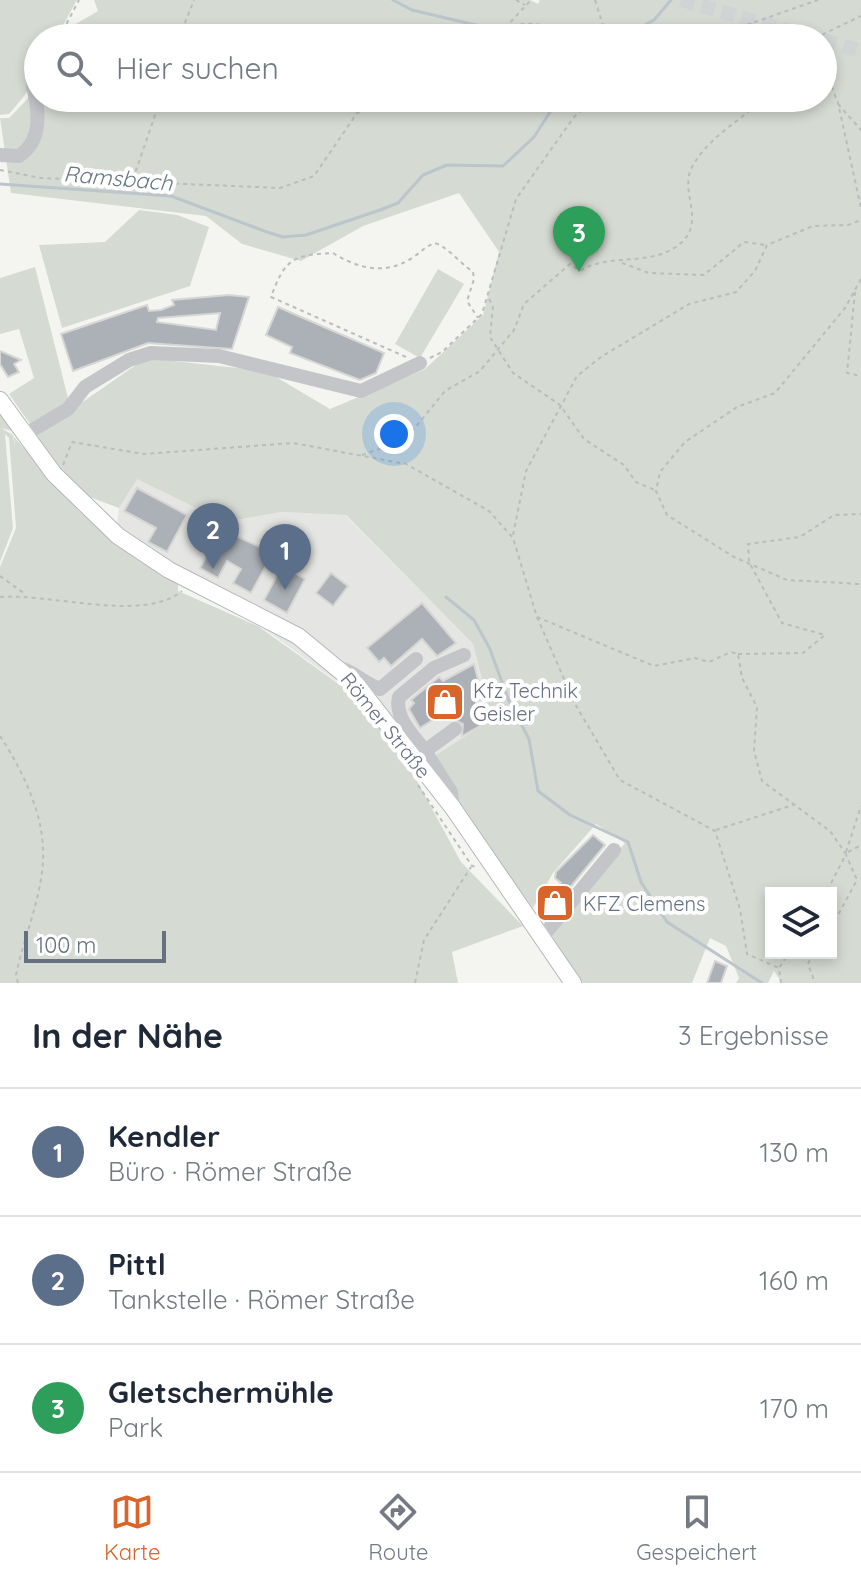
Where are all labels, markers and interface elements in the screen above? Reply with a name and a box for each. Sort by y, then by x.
search box [24,24,837,112]
icon: search [52,46,96,90]
text: Hier suchen [116,49,279,87]
water label: Ramsbach [62,159,174,197]
pin: 3 [553,206,605,272]
your location [374,414,414,454]
pin: 2 [187,503,239,569]
pin: 1 [259,524,311,590]
street label: Römer Straße [336,667,436,783]
place label: Kfz Technik Geisler [473,678,578,726]
shop icon: Kfz Technik Geisler [424,681,466,723]
shop icon: KFZ Clemens [534,882,576,924]
map controls [765,887,837,959]
button: layers [765,887,837,959]
place label: KFZ Clemens [583,891,705,916]
scale bar [24,927,166,963]
text: 100 m [36,931,96,959]
text: In der Nähe [32,1014,223,1057]
text: 3 Ergebnisse [678,1019,829,1052]
text: Kendler [108,1117,220,1155]
text: 1 [53,1136,63,1169]
text: 130 m [759,1136,829,1169]
text: Büro · Römer Straße [108,1155,352,1188]
text: Pittl [108,1245,166,1283]
text: 2 [51,1264,65,1297]
text: 160 m [759,1264,829,1297]
text: Tankstelle · Römer Straße [108,1283,415,1316]
text: Gletschermühle [108,1373,334,1411]
text: 3 [51,1392,65,1425]
text: 170 m [760,1392,829,1425]
text: Park [108,1411,163,1444]
tab: Karte [104,1490,160,1566]
tab: Route [368,1490,428,1566]
tab: Gespeichert [636,1490,757,1566]

